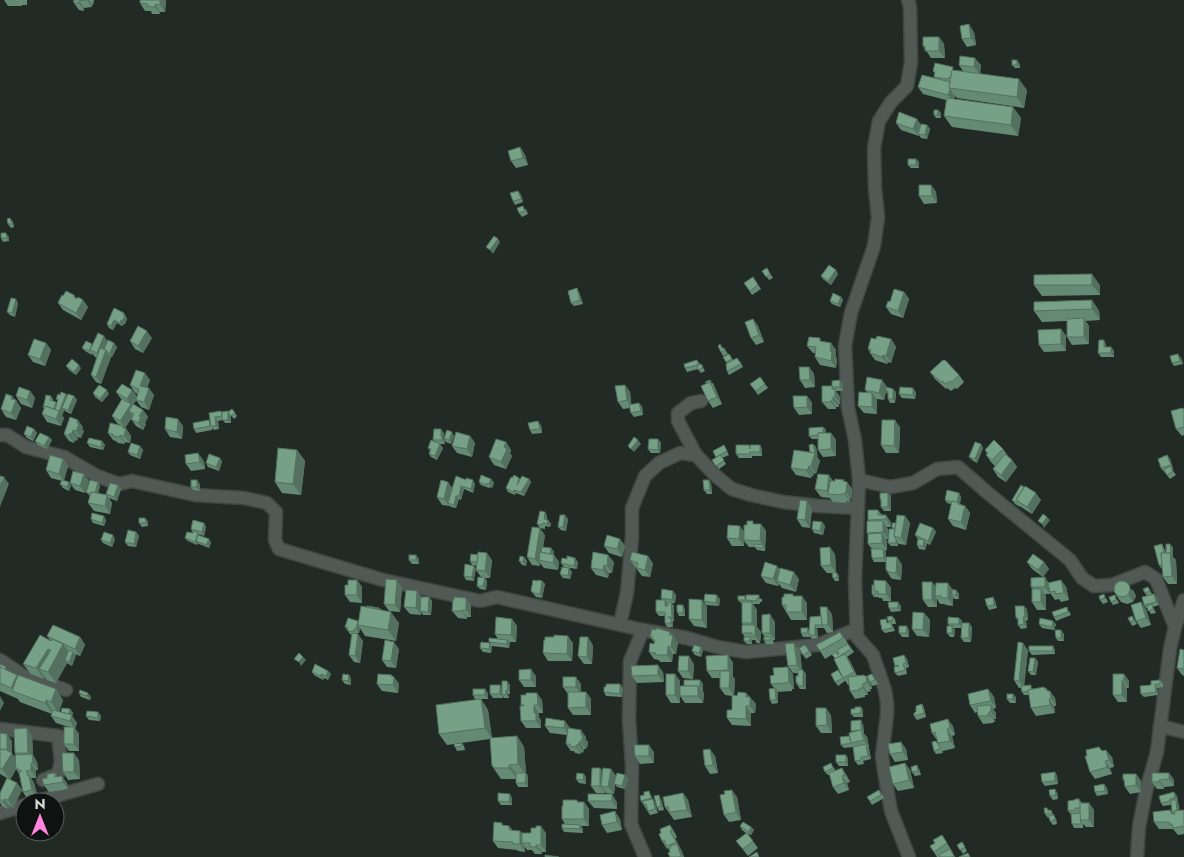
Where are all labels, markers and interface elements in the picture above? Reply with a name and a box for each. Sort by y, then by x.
north arrow [15,792,65,842]
text: N [34,794,46,814]

